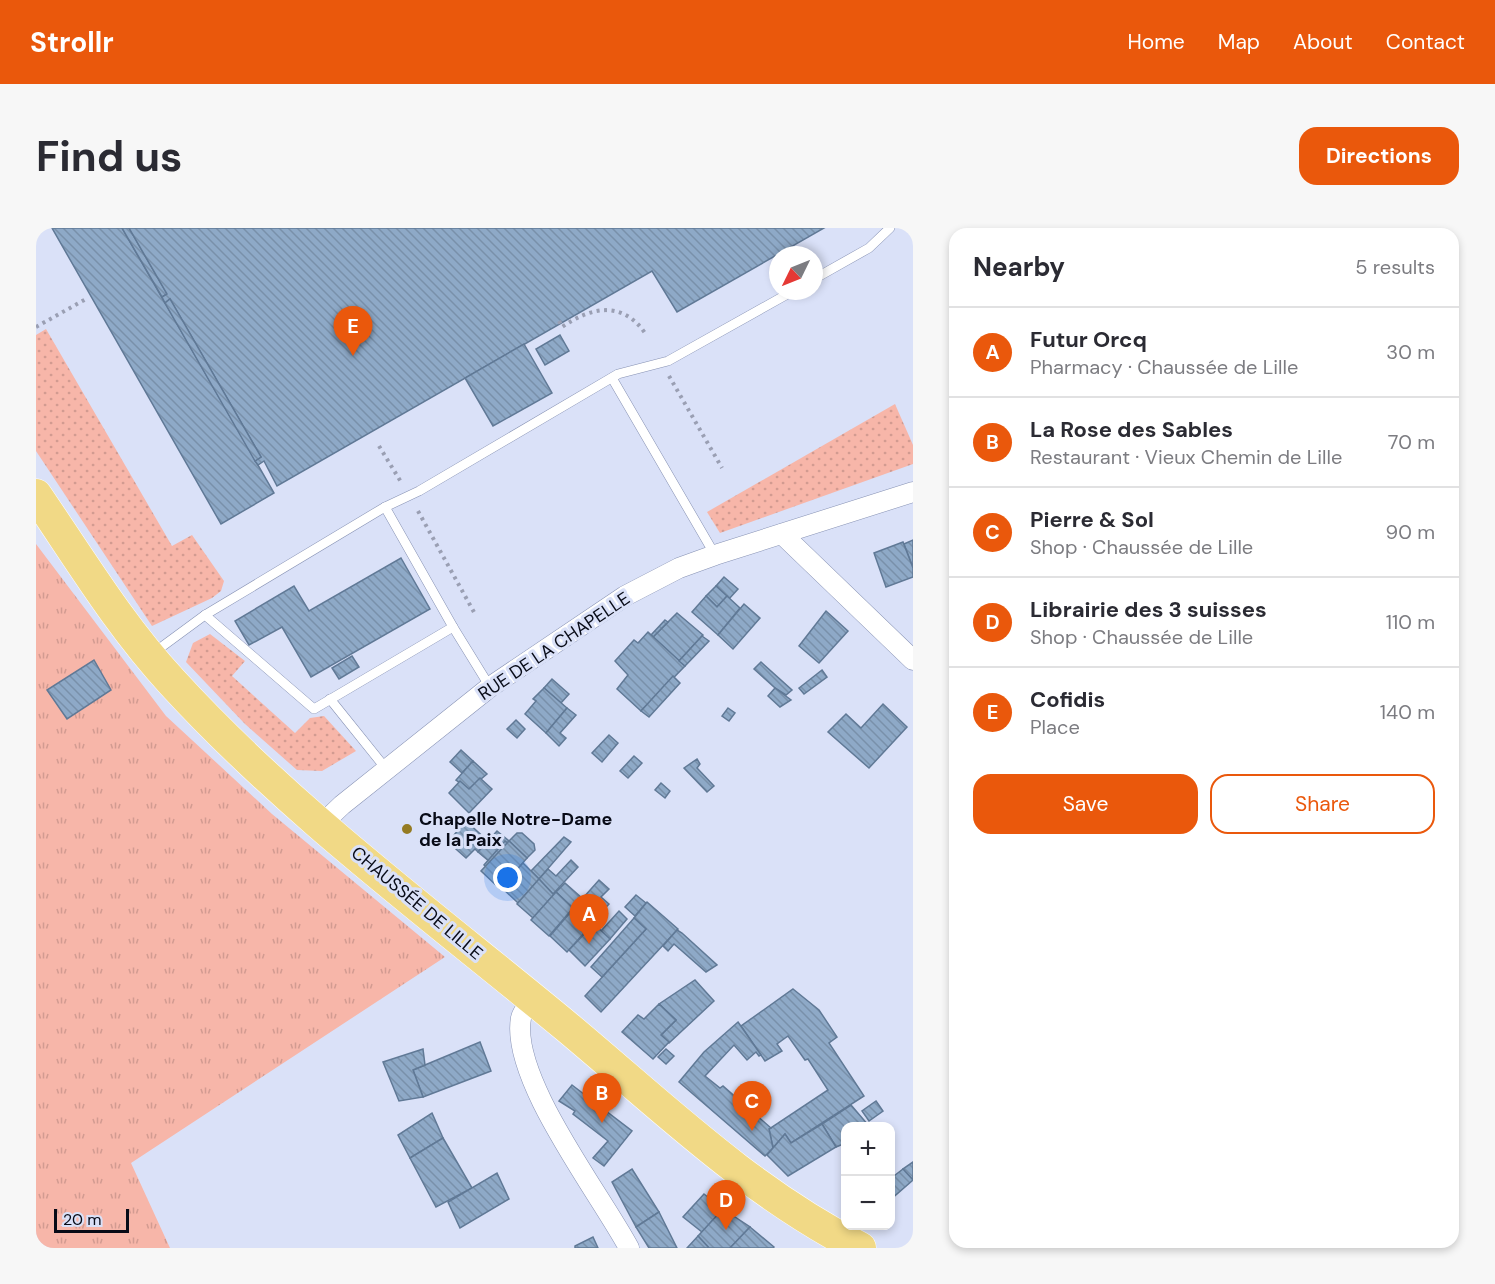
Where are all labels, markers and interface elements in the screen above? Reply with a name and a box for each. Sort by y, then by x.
text: Strollr [30,24,114,61]
text: Home [1127,28,1185,56]
text: Map [1218,28,1260,56]
text: About [1293,28,1353,56]
text: Contact [1386,28,1465,56]
button: Directions [1299,127,1459,185]
text: Find us [36,129,182,184]
north arrow [769,246,823,300]
text: Nearby [973,250,1065,284]
text: 5 results [1355,254,1435,280]
pin: E [334,306,372,356]
text: Futur Orcq [1030,325,1147,354]
text: A [985,339,1000,365]
text: 30 m [1386,339,1435,365]
text: Pharmacy · Chaussée de Lille [1030,354,1298,380]
text: La Rose des Sables [1030,415,1233,444]
text: B [986,429,999,455]
text: 70 m [1388,429,1435,455]
text: Restaurant · Vieux Chemin de Lille [1030,444,1342,470]
text: Pierre & Sol [1030,505,1154,534]
text: C [985,519,1000,545]
text: 90 m [1386,519,1435,545]
text: Shop · Chaussée de Lille [1030,534,1253,560]
street label: RUE DE LA CHAPELLE [474,586,634,706]
text: Librairie des 3 suisses [1030,595,1267,624]
text: D [985,609,1000,635]
text: 110 m [1386,609,1435,635]
text: Shop · Chaussée de Lille [1030,624,1253,650]
text: Cofidis [1030,685,1105,714]
text: E [987,699,998,725]
text: 140 m [1380,699,1435,725]
text: Place [1030,714,1080,740]
button: Save [973,774,1198,834]
button: Share [1210,774,1435,834]
place label: Chapelle Notre-Dame de la Paix [419,807,612,852]
marker: Chapelle Notre-Dame de la Paix [400,822,414,836]
street label: CHAUSSÉE DE LILLE [346,841,488,965]
your location [493,863,522,892]
pin: A [570,894,608,944]
pin: B [582,1074,622,1123]
pin: C [732,1082,772,1131]
map controls [841,1122,895,1230]
button: + [841,1122,895,1176]
button: − [841,1176,895,1230]
pin: D [706,1180,746,1230]
scale bar [54,1206,129,1234]
text: 20 m [63,1209,102,1230]

